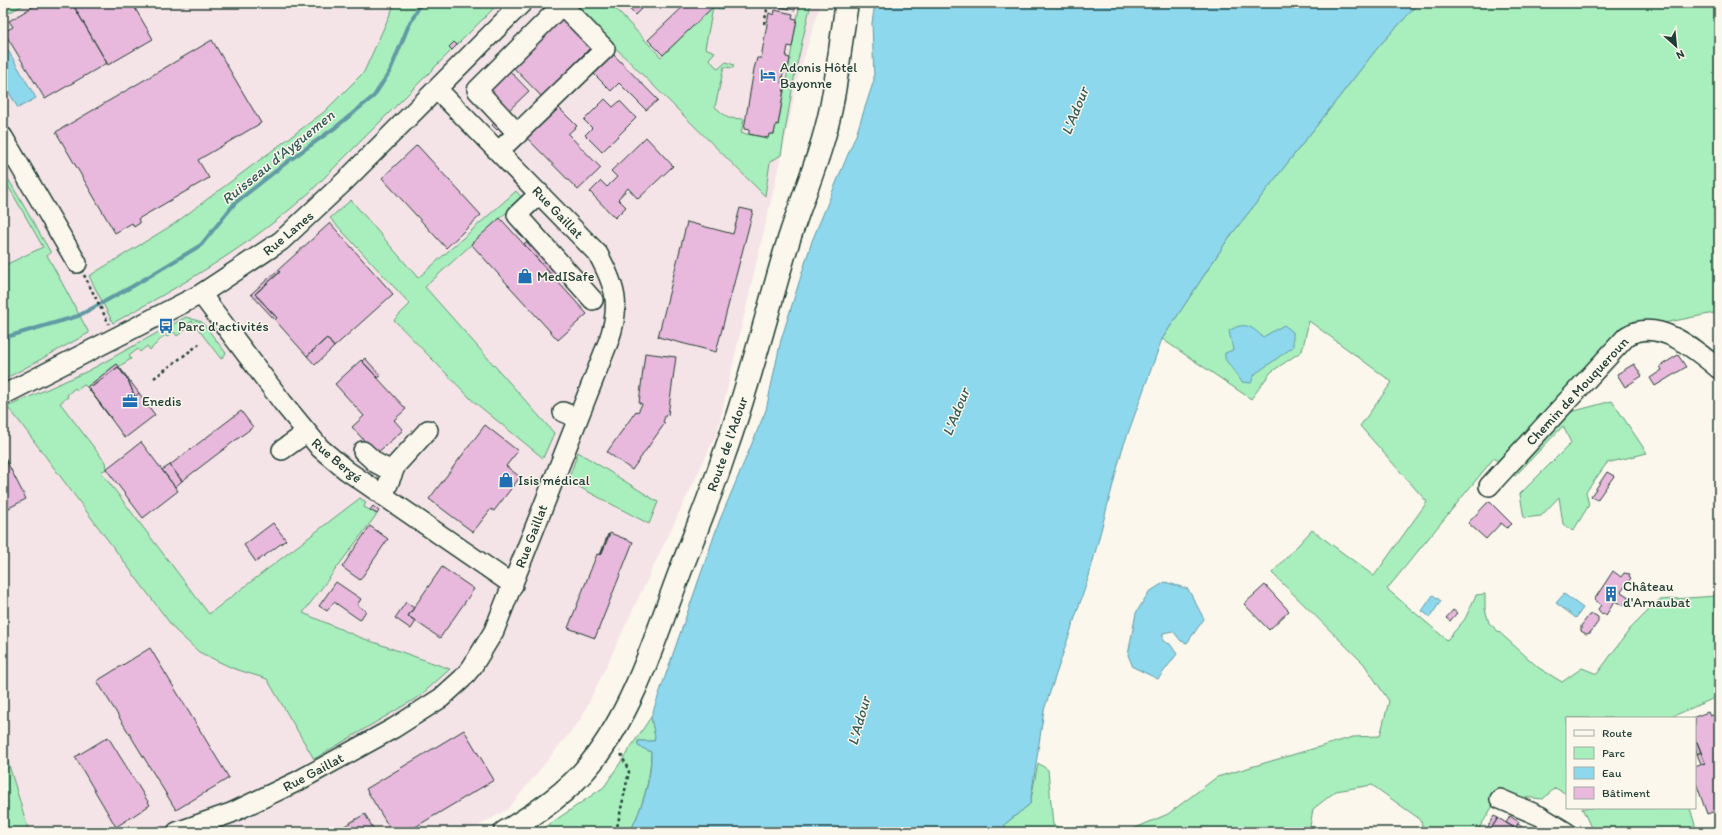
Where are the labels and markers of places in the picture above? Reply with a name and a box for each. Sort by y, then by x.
place label: Adonis Hôtel Bayonne [780,59,857,92]
hotel icon: Adonis Hôtel Bayonne [759,66,777,84]
shop icon: MedISafe [516,267,534,285]
place label: MedISafe [537,268,595,285]
bus stop icon: Parc d'activités [157,317,175,335]
place label: Parc d'activités [178,318,269,335]
office icon: Enedis [121,392,139,410]
place label: Enedis [142,393,182,410]
shop icon: Isis médical [497,471,515,489]
place label: Isis médical [518,472,590,489]
place label: Château d'Arnaubat [1623,578,1690,611]
building icon: Château d'Arnaubat [1602,585,1620,603]

